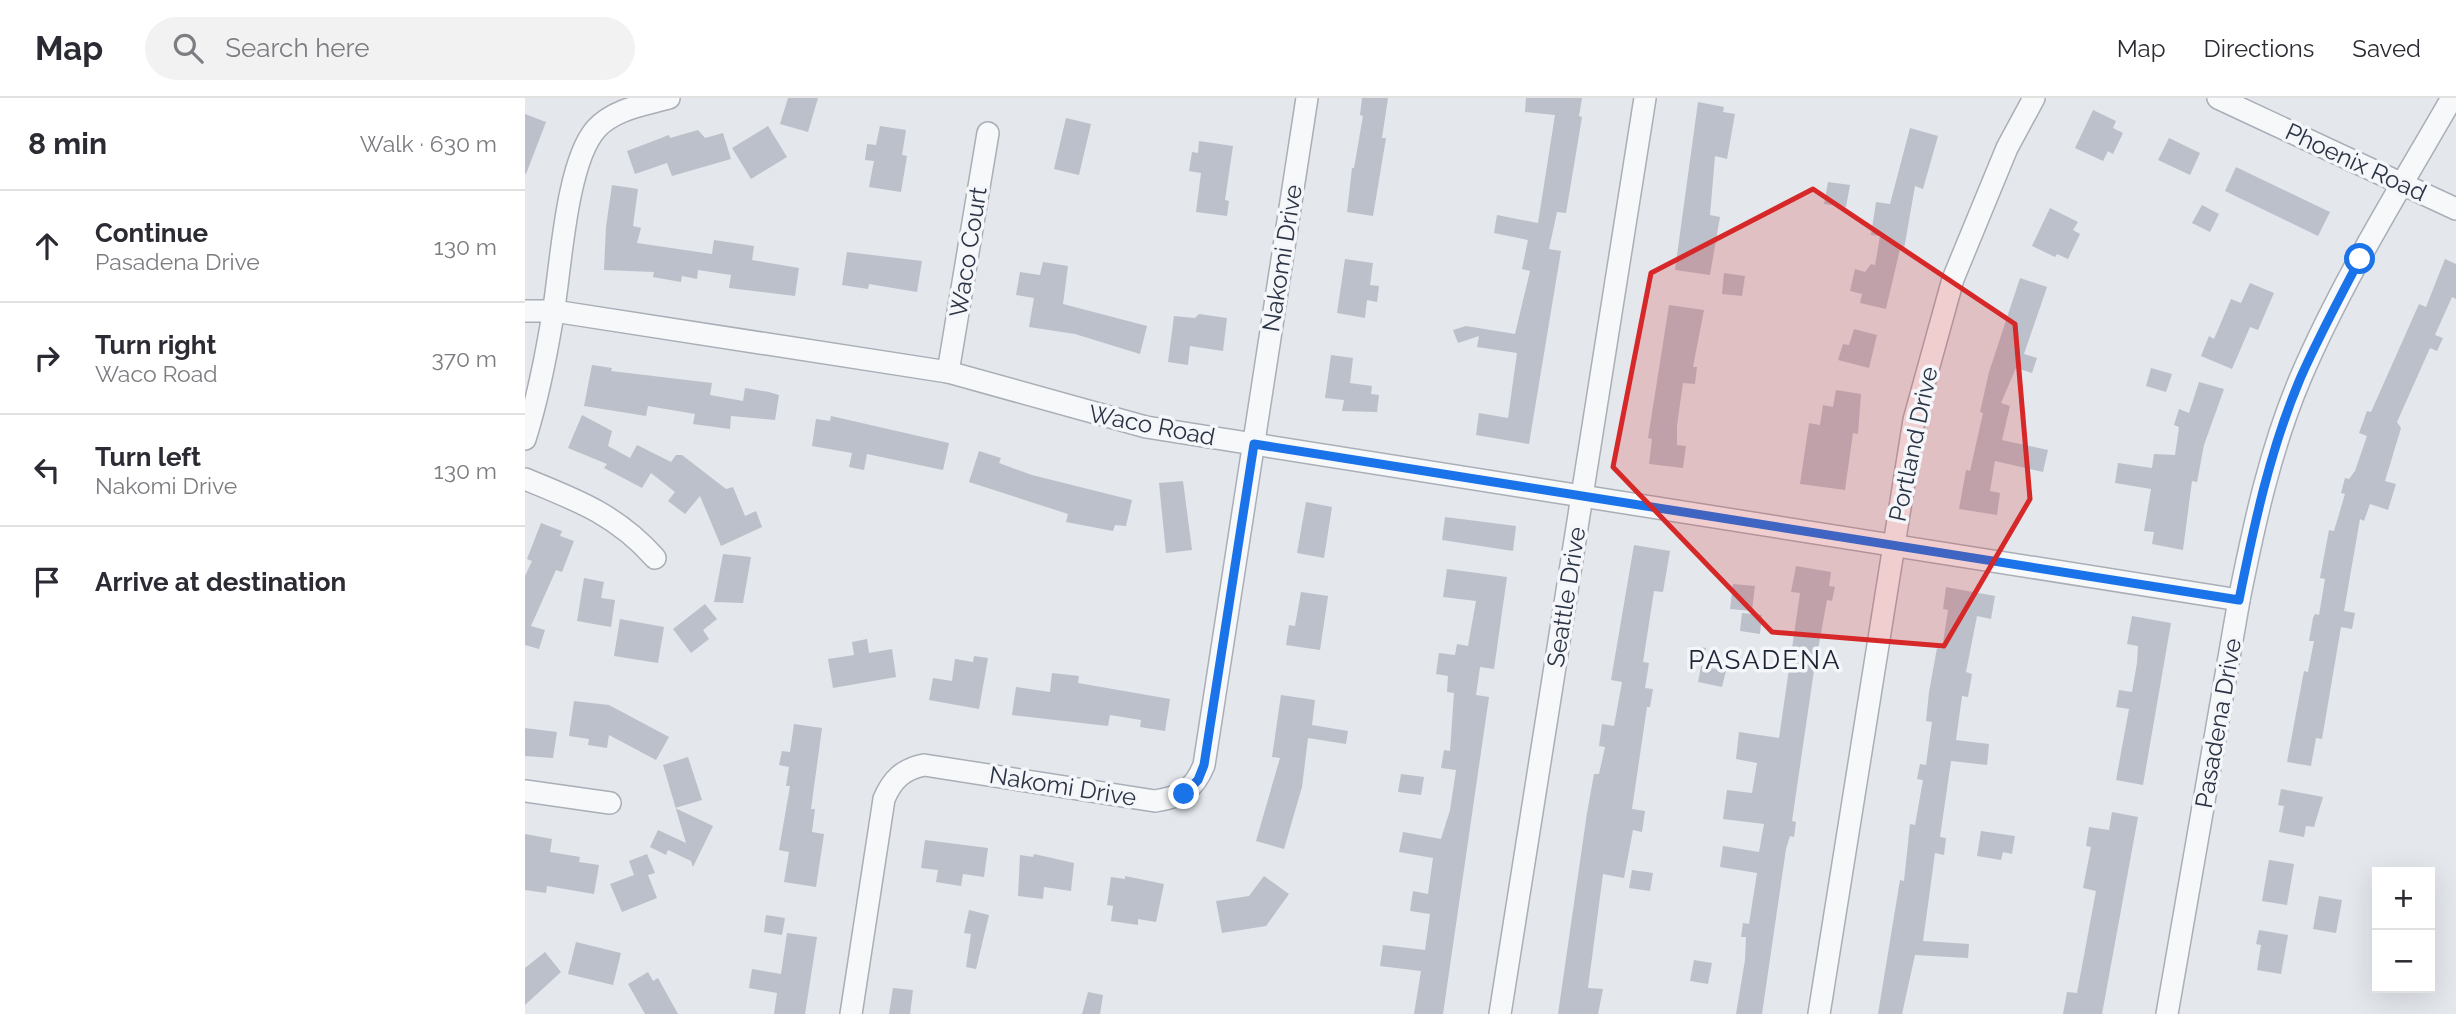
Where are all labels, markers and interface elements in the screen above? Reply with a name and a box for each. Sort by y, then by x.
search box [145,17,635,80]
text: Map [35,29,103,68]
icon: search [169,29,207,67]
text: Search here [225,33,370,63]
text: Map [2117,34,2166,63]
text: Directions [2204,34,2314,63]
text: Saved [2352,34,2421,63]
street label: Phoenix Road [2281,117,2431,207]
text: 8 min [28,126,107,161]
text: Walk · 630 m [360,130,497,157]
street label: Nakomi Drive [1256,182,1308,334]
street label: Waco Court [943,185,993,319]
text: Continue [95,218,208,248]
icon: ahead [28,227,66,265]
text: 130 m [434,233,497,260]
route start [2344,243,2375,274]
text: Pasadena Drive [95,248,260,275]
text: Turn right [95,330,216,360]
icon: right [28,339,66,377]
text: 370 m [432,345,497,372]
text: Waco Road [95,360,218,387]
street label: Portland Drive [1882,364,1944,524]
street label: Waco Road [1086,399,1218,451]
text: Turn left [95,442,201,472]
icon: left [28,451,66,489]
text: 130 m [434,457,497,484]
text: Nakomi Drive [95,472,237,499]
street label: Seattle Drive [1541,525,1591,669]
icon: arrive [28,563,66,601]
text: Arrive at destination [95,567,346,597]
street label: Pasadena Drive [2189,636,2247,810]
district label: PASADENA [1688,645,1842,675]
street label: Nakomi Drive [987,760,1139,812]
route end [1168,778,1199,809]
map controls [2372,867,2435,993]
button: + [2372,867,2435,930]
button: − [2372,930,2435,993]

